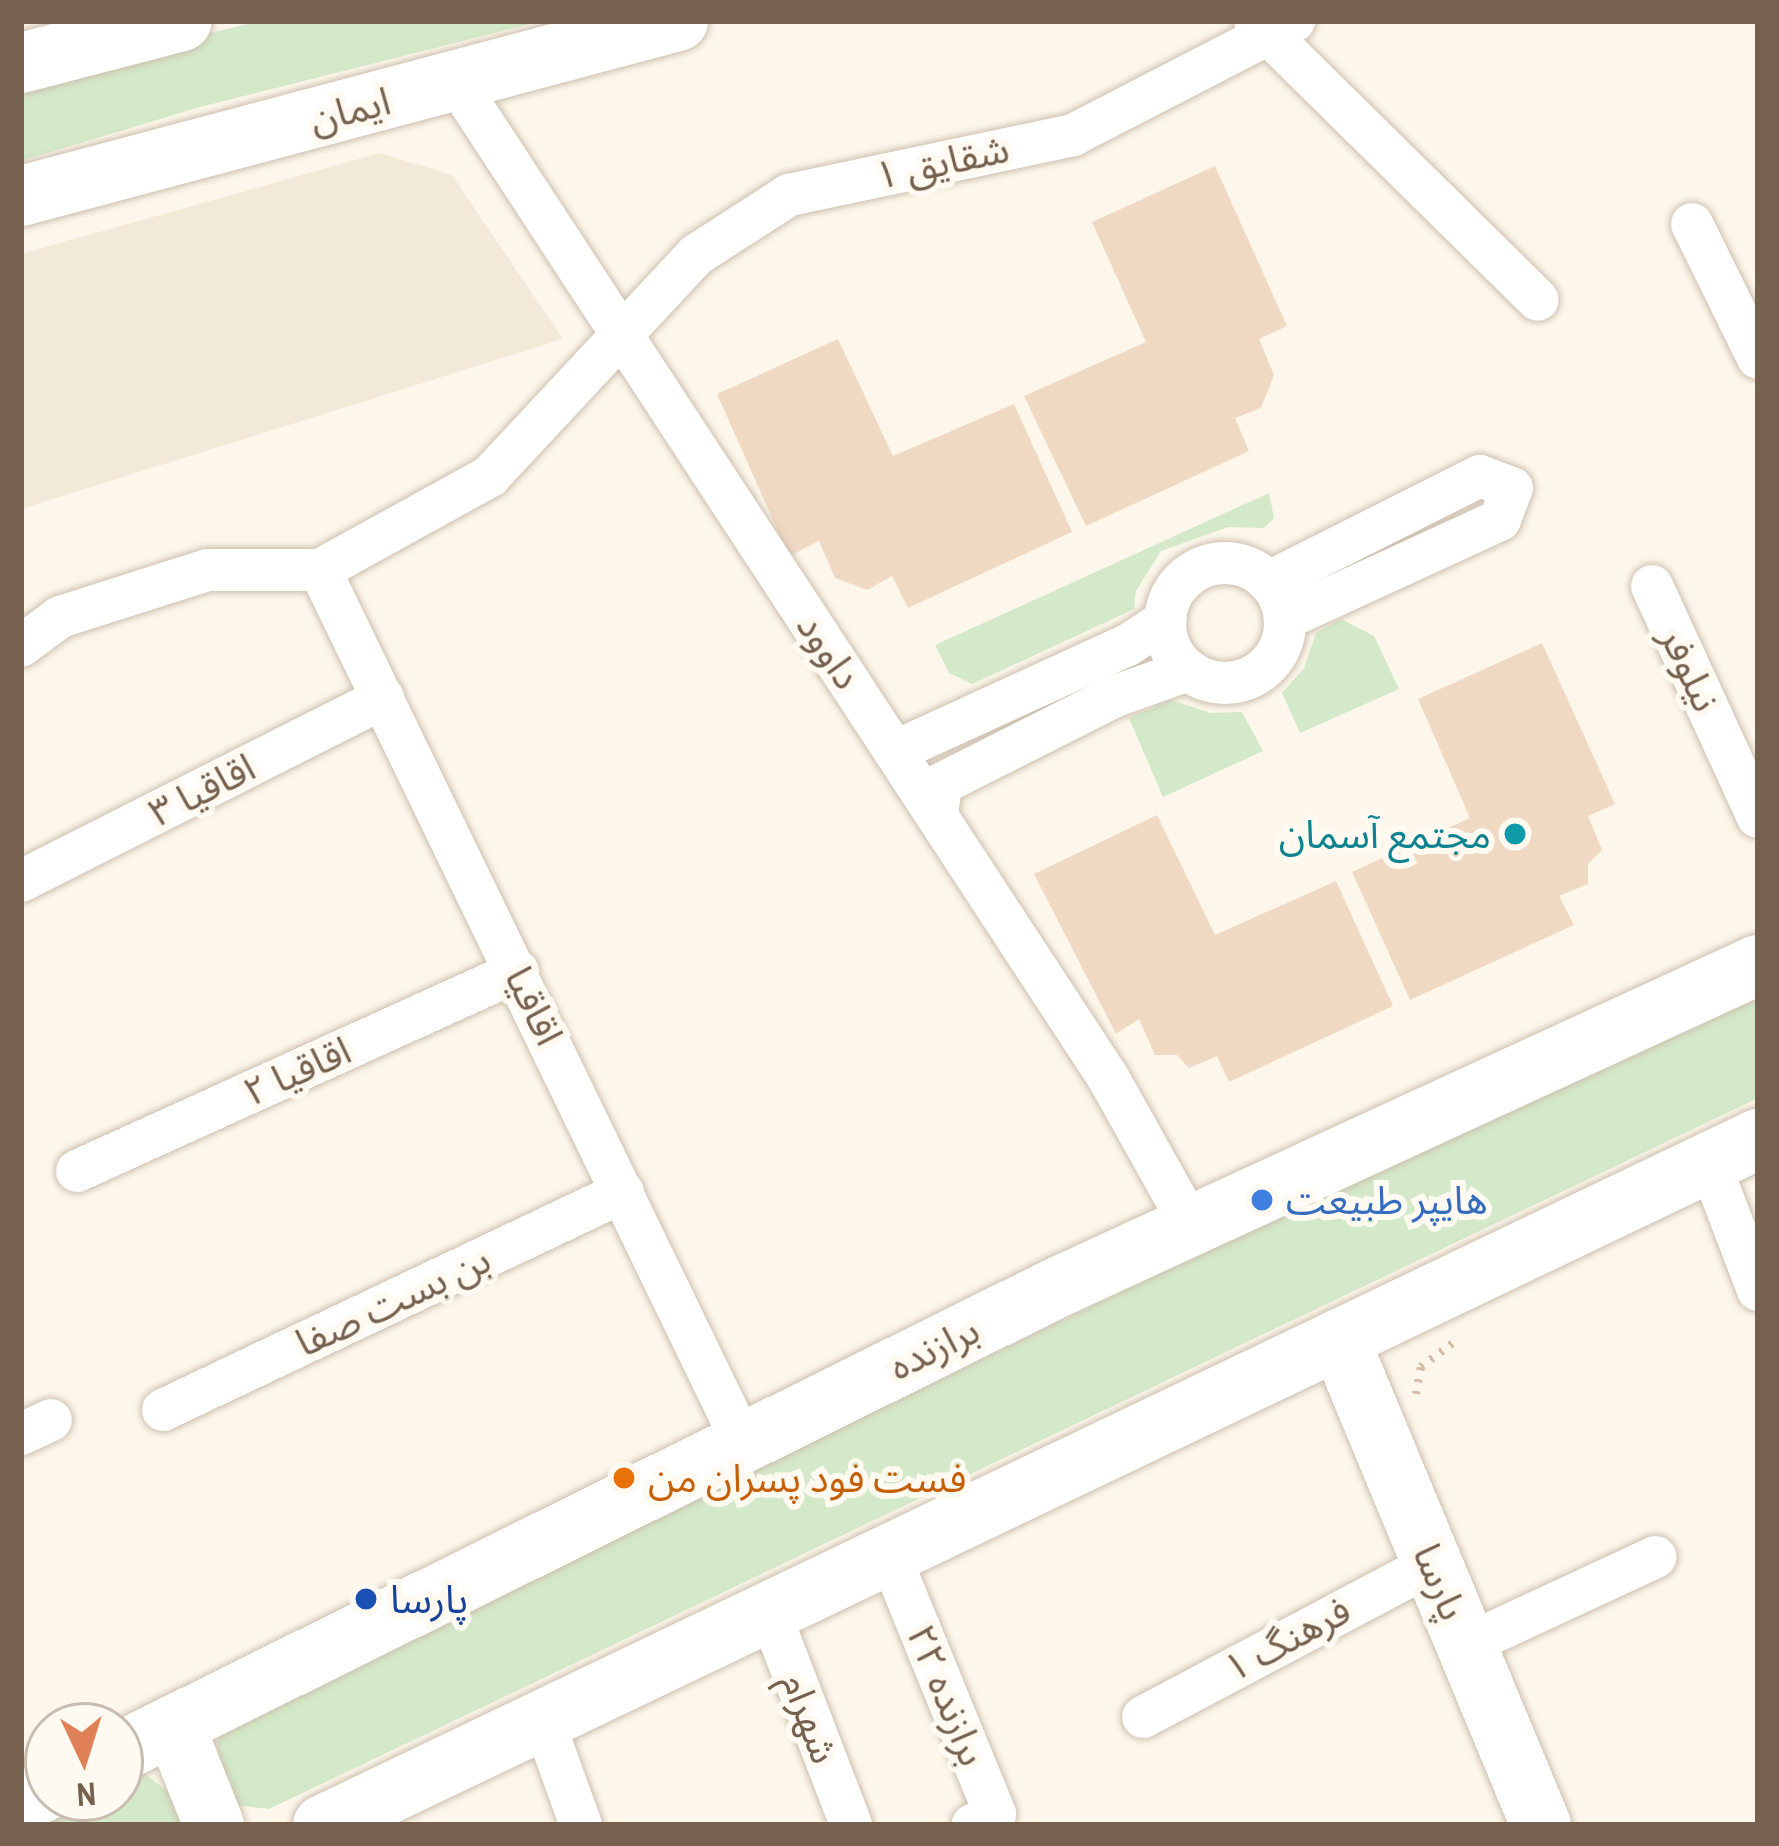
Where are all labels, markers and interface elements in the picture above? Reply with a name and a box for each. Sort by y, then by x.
street label: ایمان [305,77,395,143]
street label: شقایق ۱ [871,125,1013,199]
street label: داوود [787,604,871,698]
street label: نیلوفر [1650,619,1730,719]
street label: اقاقیا ۳ [141,744,263,836]
place label: مجتمع آسمان [1279,811,1491,857]
marker: مجتمع آسمان [1502,821,1528,847]
street label: اقاقیا [495,959,573,1053]
street label: اقاقیا ۲ [236,1027,358,1115]
place label: هایپر طبیعت [1286,1177,1488,1223]
marker: هایپر طبیعت [1249,1187,1275,1213]
street label: بن بست صفا [288,1236,498,1366]
street label: برازنده [881,1306,987,1390]
place label: فست فود پسران من [648,1455,967,1501]
marker: فست فود پسران من [611,1465,637,1491]
street label: پارسا [1403,1537,1477,1627]
place label: پارسا [390,1576,468,1622]
marker: پارسا [353,1586,379,1612]
street label: فرهنگ ۱ [1216,1586,1358,1692]
street label: برازنده ۲۲ [898,1618,996,1772]
street label: شهرام [771,1666,849,1770]
north arrow [24,1702,144,1822]
text: N [75,1772,98,1818]

